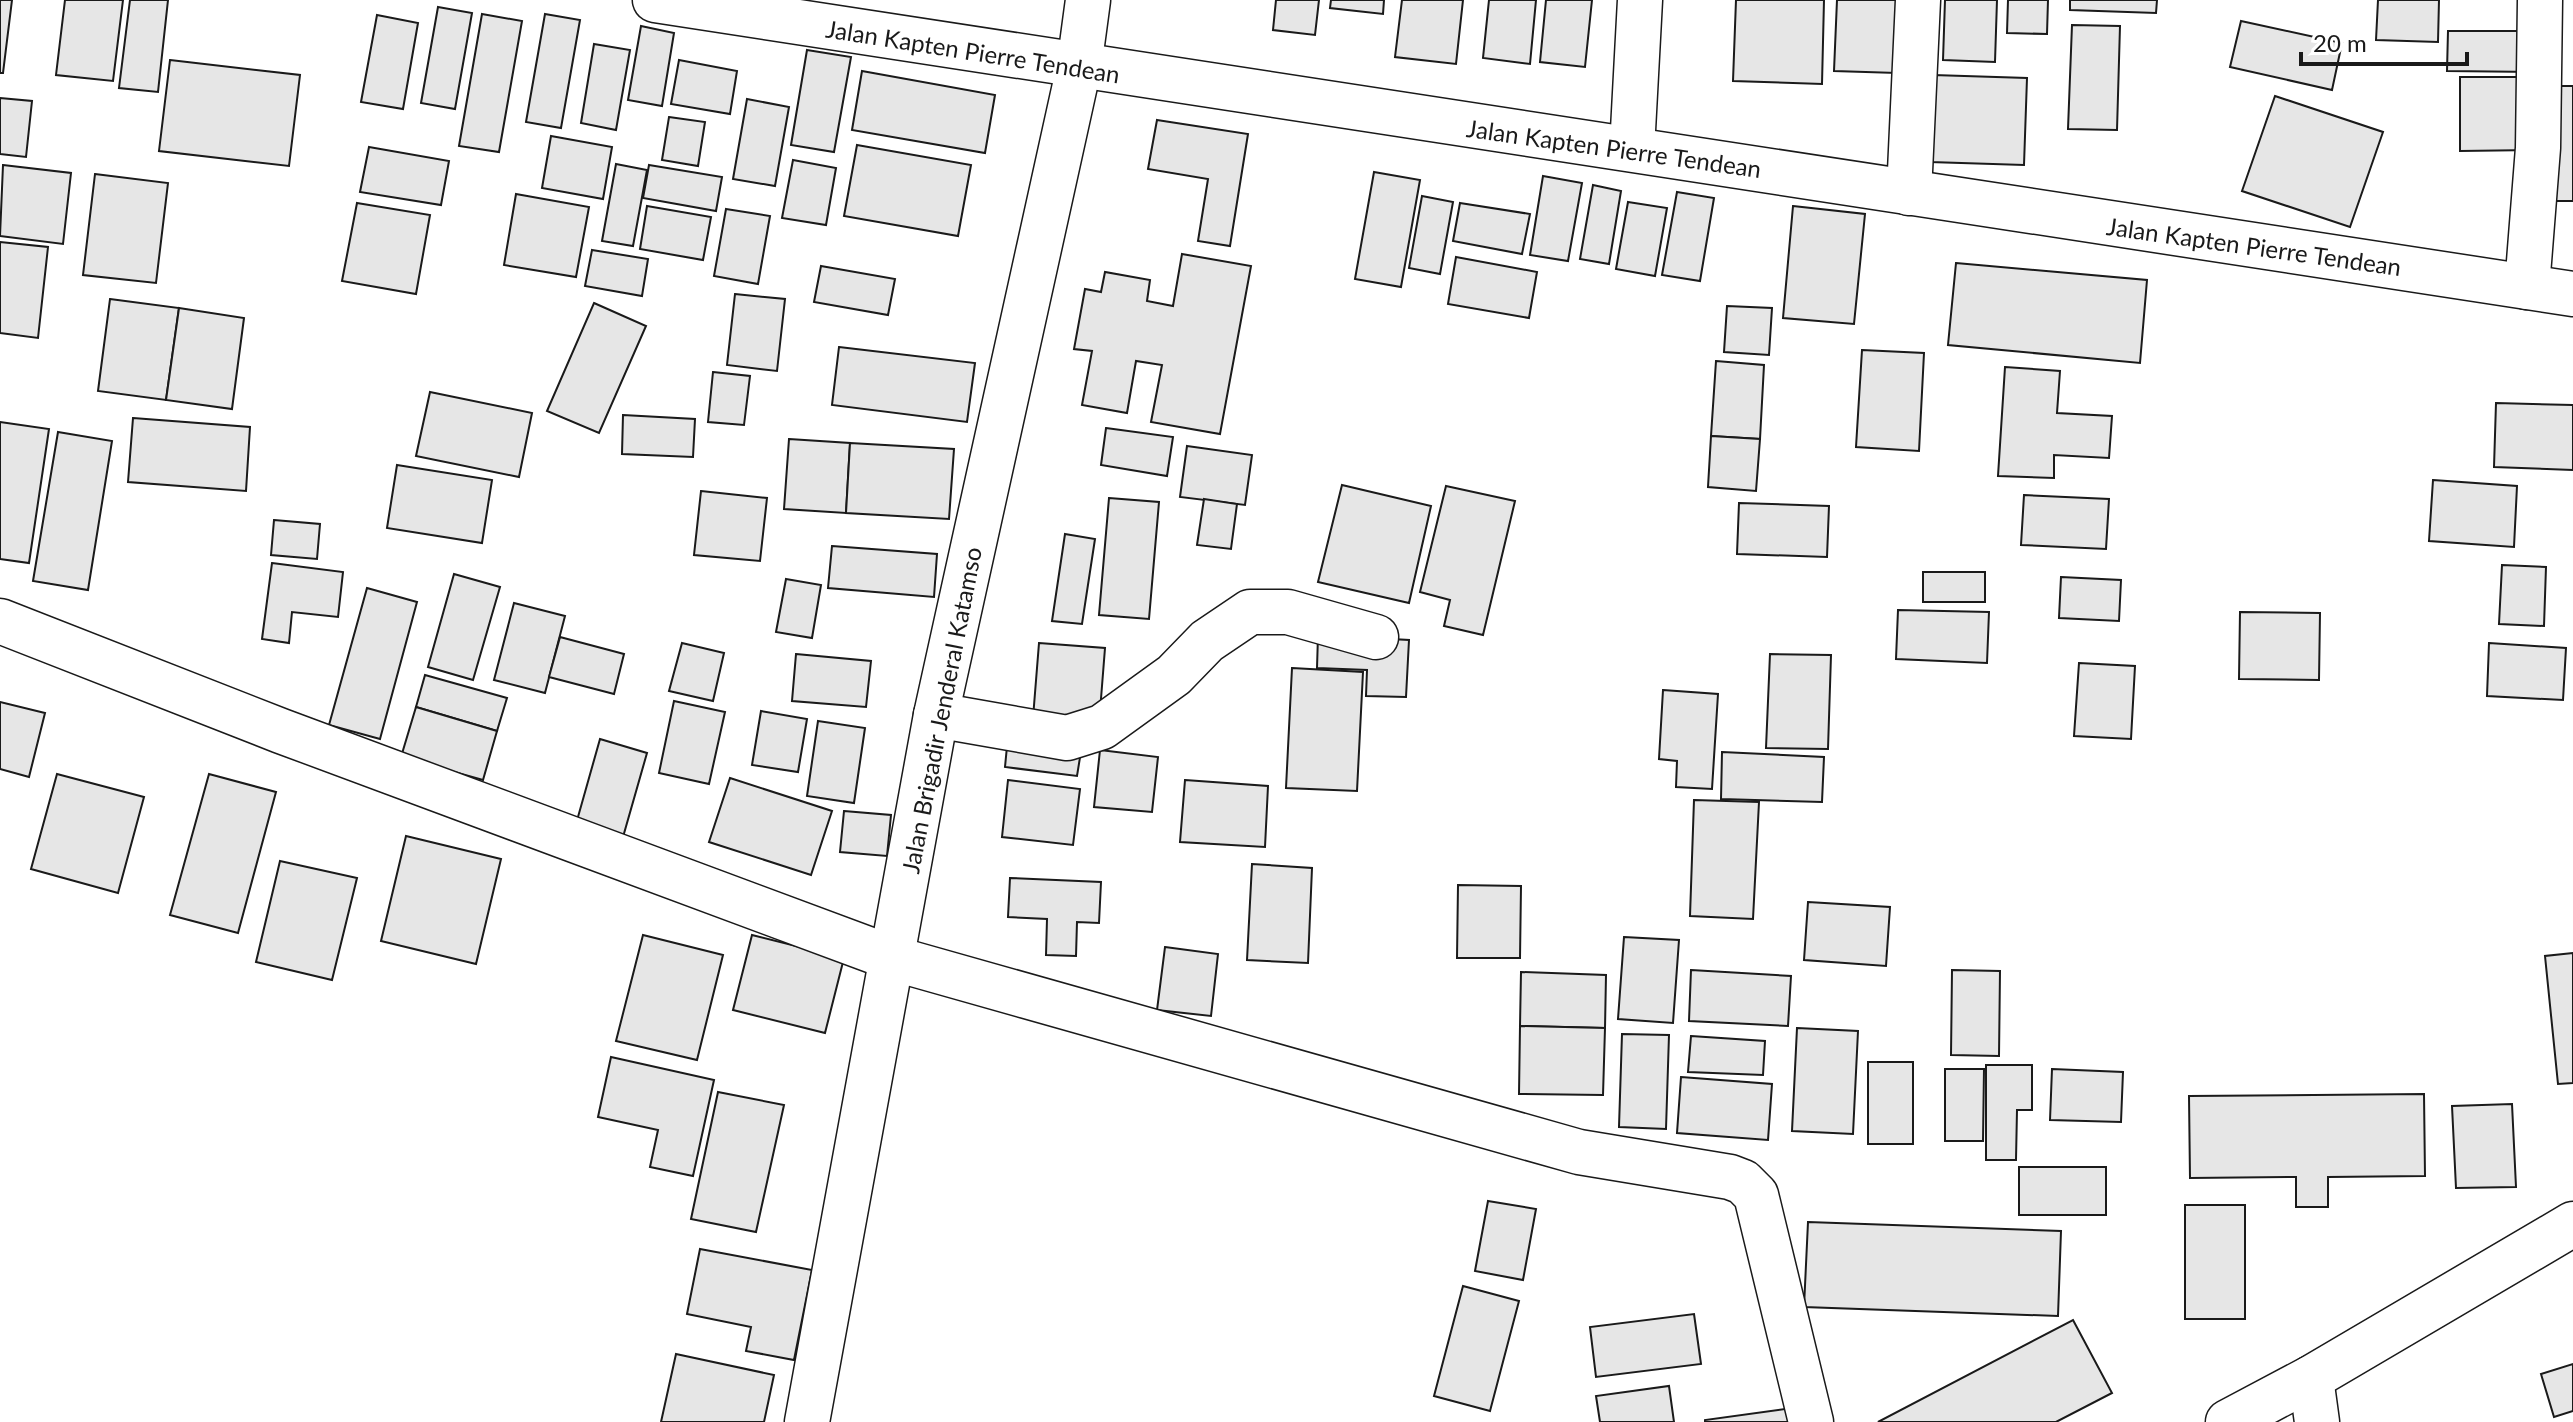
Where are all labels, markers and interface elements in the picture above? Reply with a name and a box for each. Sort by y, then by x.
street label: Jalan Kapten Pierre Tendean [824,13,1122,89]
scale bar [2301,16,2467,66]
text: 20 m [2313,28,2367,57]
street label: Jalan Kapten Pierre Tendean [1465,113,1763,183]
street label: Jalan Kapten Pierre Tendean [2105,211,2403,281]
street label: Jalan Brigadir Jenderal Katamso [895,544,987,876]

